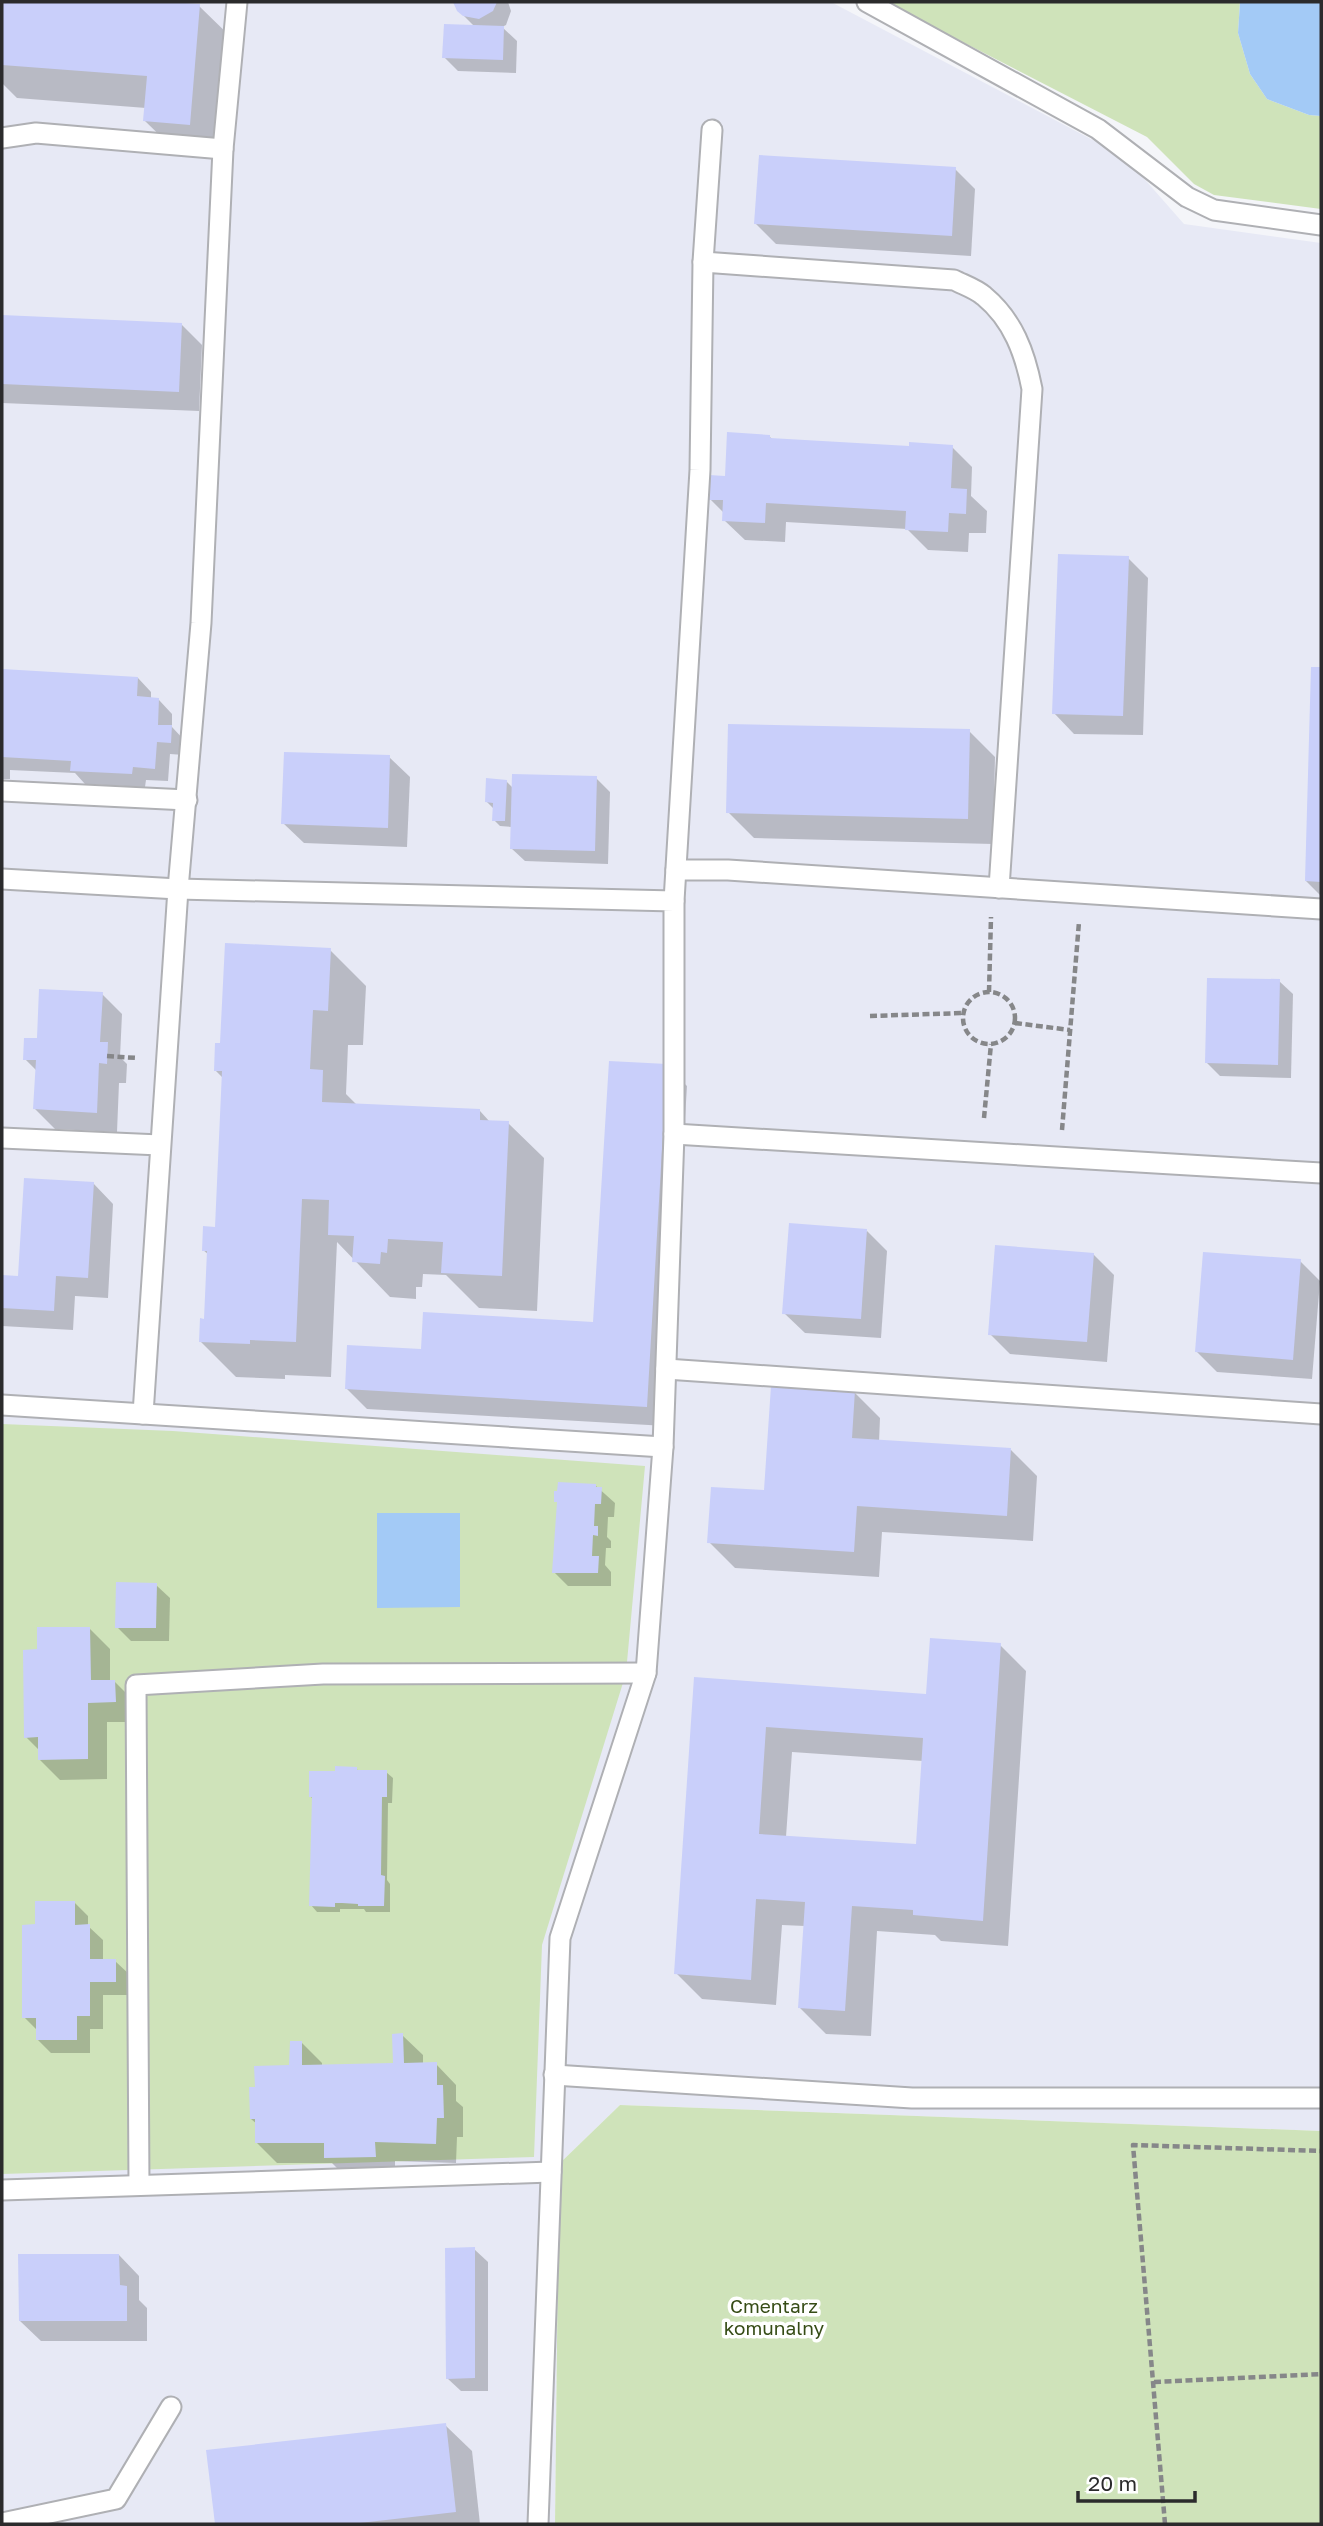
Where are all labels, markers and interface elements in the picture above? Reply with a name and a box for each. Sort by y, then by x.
park label: Cmentarz komunalny [724,2294,825,2339]
scale bar [1078,2460,1195,2504]
text: 20 m [1088,2470,1137,2496]

